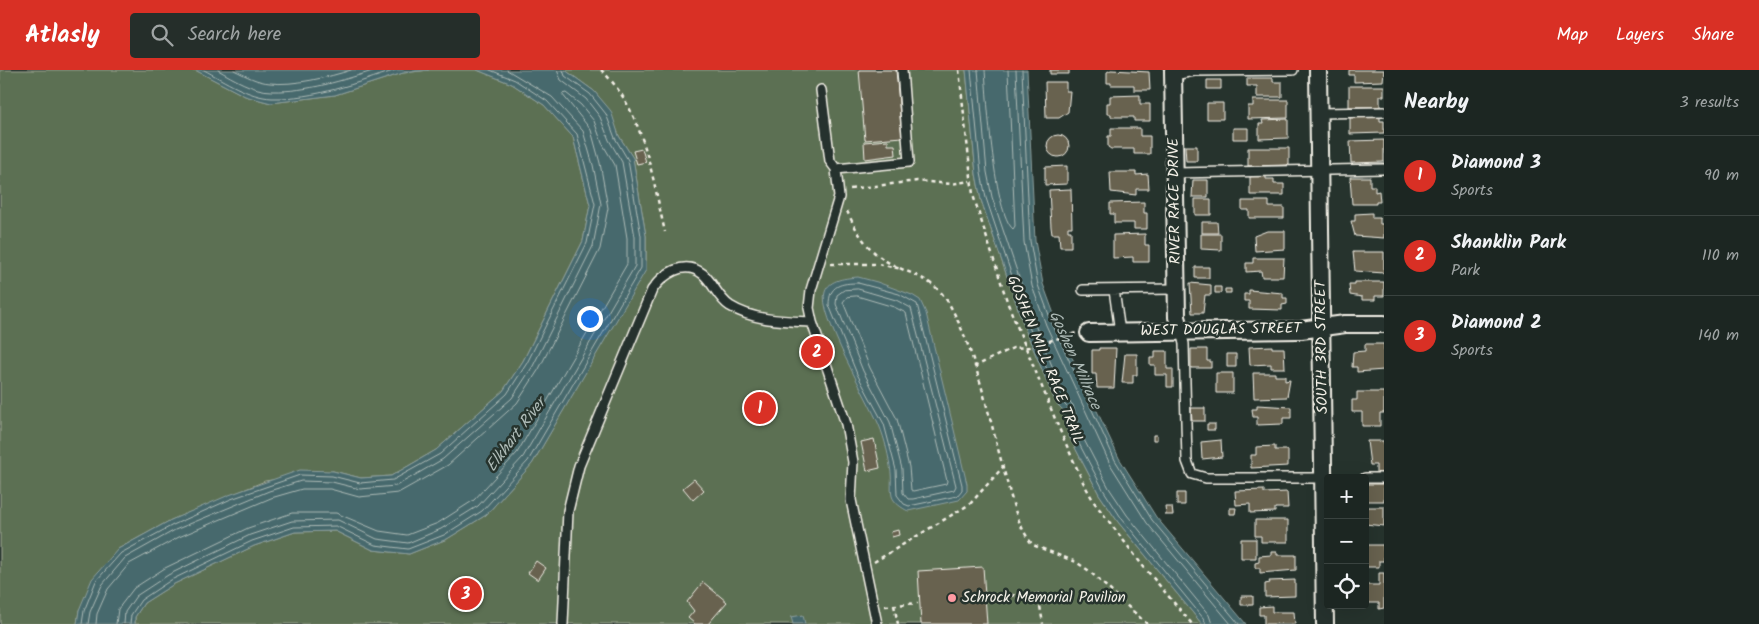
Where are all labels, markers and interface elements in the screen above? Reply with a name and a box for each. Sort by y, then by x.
search box [130,13,480,58]
text: Atlasly [25,16,100,55]
text: Search here [188,20,281,50]
icon: search [148,21,176,49]
text: Map [1557,21,1588,50]
text: Layers [1616,21,1664,50]
text: Share [1692,21,1734,50]
text: Nearby [1404,86,1469,119]
text: 3 results [1680,90,1739,115]
street label: RIVER RACE DRIVE [1162,136,1188,264]
text: Diamond 3 [1451,148,1541,178]
text: 1 [1418,163,1422,188]
text: 90 m [1704,163,1739,188]
text: Sports [1451,178,1493,203]
text: Shanklin Park [1451,228,1566,258]
text: 2 [1415,243,1425,268]
text: 110 m [1702,243,1739,268]
text: Park [1451,258,1480,283]
street label: GOSHEN MILL RACE TRAIL [1000,272,1090,448]
street label: SOUTH 3RD STREET [1309,278,1335,414]
your location [577,306,603,332]
water label: Goshen Millrace [1042,307,1109,415]
text: Diamond 2 [1451,308,1542,338]
street label: WEST DOUGLAS STREET [1140,317,1304,343]
text: 3 [1416,323,1424,348]
text: 140 m [1698,323,1739,348]
pin: 2 [801,333,833,371]
text: Sports [1451,338,1493,363]
pin: 1 [744,389,776,427]
water label: Elkhart River [480,390,554,477]
map controls [1324,474,1369,609]
button: + [1324,474,1369,519]
button: − [1324,519,1369,564]
button: locate [1324,564,1369,609]
pin: 3 [450,575,482,613]
place label: Schrock Memorial Pavilion [962,586,1126,610]
marker: Schrock Memorial Pavilion [946,592,958,604]

